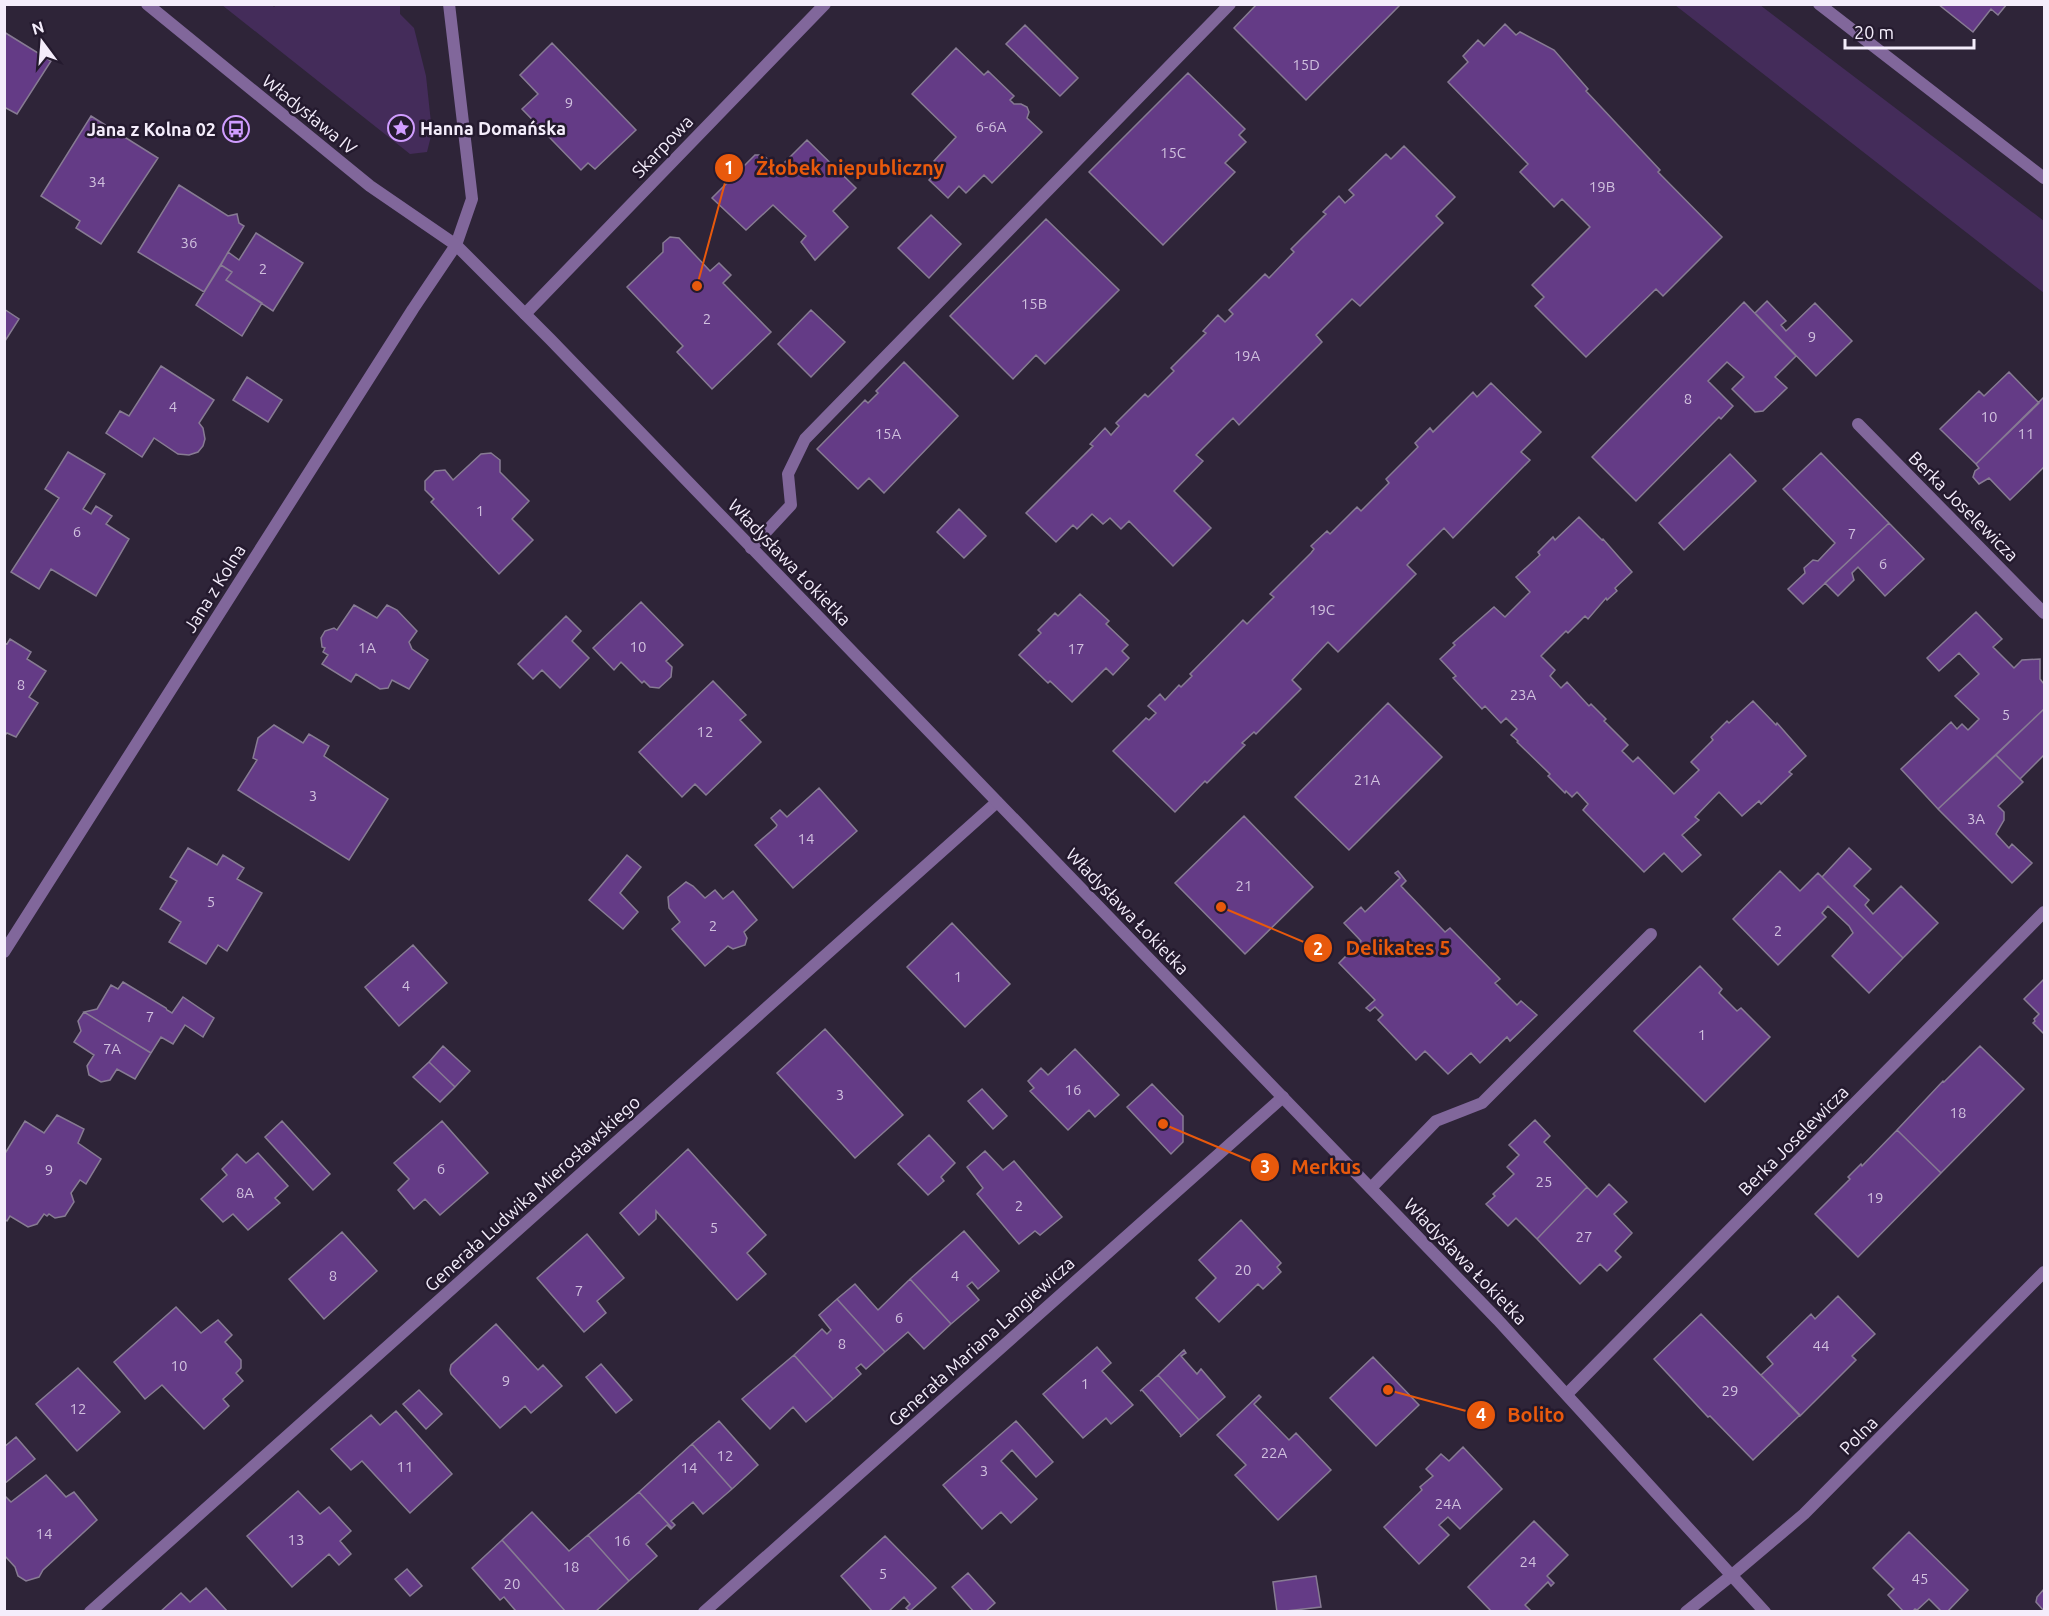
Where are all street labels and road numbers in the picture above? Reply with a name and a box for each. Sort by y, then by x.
street label: Władysława IV [259,70,361,158]
street label: Skarpowa [627,111,697,181]
street label: Berka Joselewicza [1905,447,2023,565]
street label: Władysława Łokietka [724,495,856,629]
street label: Jana z Kolna [179,540,249,636]
street label: Władysława Łokietka [1062,844,1194,978]
street label: Berka Joselewicza [1734,1081,1852,1199]
street label: Generała Ludwika Mierosławskiego [420,1091,644,1295]
street label: Władysława Łokietka [1400,1194,1532,1328]
street label: Generała Mariana Langiewicza [884,1252,1078,1430]
street label: Polna [1835,1412,1881,1458]

